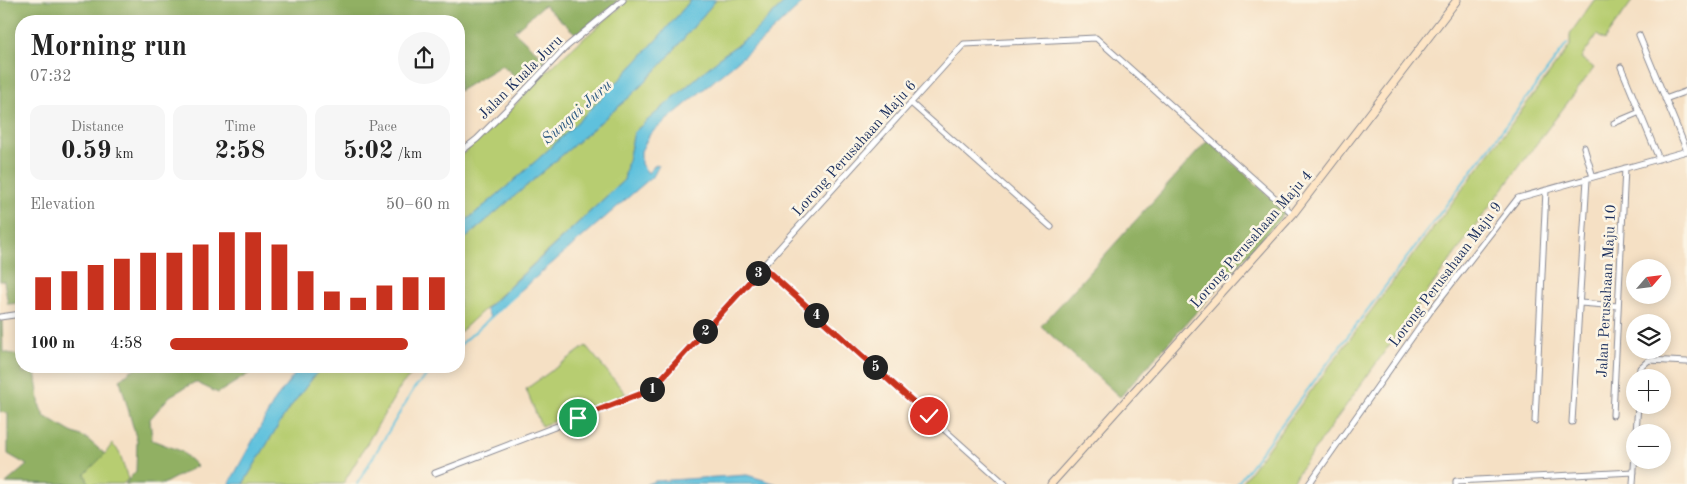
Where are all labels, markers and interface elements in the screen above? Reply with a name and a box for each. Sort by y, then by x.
button: share [398,32,450,84]
street label: Jalan Kuala Juru [476,33,566,123]
text: Morning run [30,34,187,62]
text: 07:32 [30,69,72,85]
water label: Sungai Juru [539,77,615,148]
street label: Lorong Perusahaan Maju 6 [790,78,920,220]
text: Distance [71,120,124,134]
text: Time [224,120,256,134]
text: Pace [368,120,397,134]
text: 0.59 [61,139,111,164]
text: 2:58 [215,139,265,164]
text: 5:02 [343,139,394,164]
text: km [111,147,134,161]
text: /km [394,147,422,161]
street label: Lorong Perusahaan Maju 4 [1188,168,1316,312]
text: Elevation [30,197,95,213]
text: 50–60 m [386,197,450,213]
street label: Lorong Perusahaan Maju 9 [1387,200,1505,350]
street label: Jalan Perusahaan Maju 10 [1595,204,1620,378]
north arrow [1626,259,1671,304]
map controls [1626,259,1671,469]
pin: 3 [746,260,770,286]
text: 3 [754,266,763,280]
pin: 4 [804,302,828,328]
text: 4 [812,308,821,322]
button: layers [1626,314,1671,359]
pin: 2 [692,318,718,344]
text: 2 [701,324,710,338]
text: 100 m [30,336,75,352]
text: 4:58 [110,336,142,352]
pin: 5 [862,354,888,380]
text: 5 [871,360,880,374]
button: + [1626,369,1671,414]
pin: 1 [640,376,664,402]
text: 1 [648,382,657,396]
pin [908,395,950,437]
pin [557,397,599,439]
icon: check [915,402,943,430]
icon: arrive [564,404,592,432]
button: − [1626,424,1671,469]

